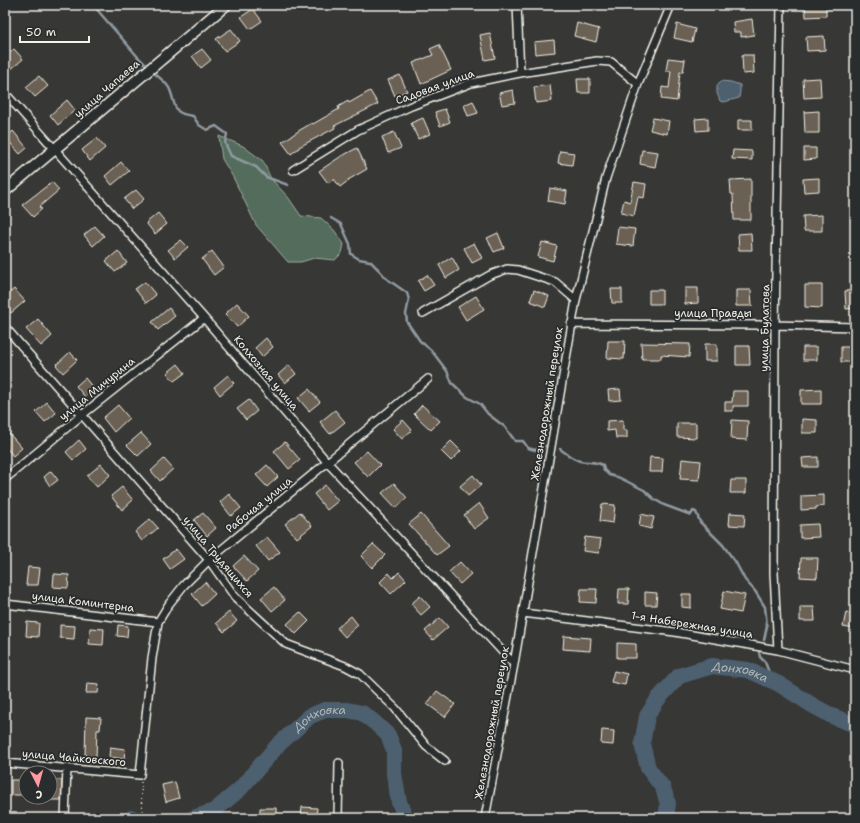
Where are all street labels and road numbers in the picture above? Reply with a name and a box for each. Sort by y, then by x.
street label: улица Чапаева [71,56,143,122]
street label: Садовая улица [394,66,477,108]
street label: улица Булатова [757,284,773,372]
street label: улица Правды [674,306,752,321]
street label: Железнодорожный переулок [527,326,567,482]
street label: Колхозная улица [230,332,302,414]
street label: улица Мичурина [56,354,138,424]
street label: Рабочая улица [223,473,296,536]
street label: улица Трудящихся [179,513,257,601]
street label: улица Коминтерна [31,588,135,616]
street label: 1-я Набережная улица [630,608,754,642]
street label: Железнодорожный переулок [471,645,513,801]
street label: улица Чайковского [21,746,127,770]

